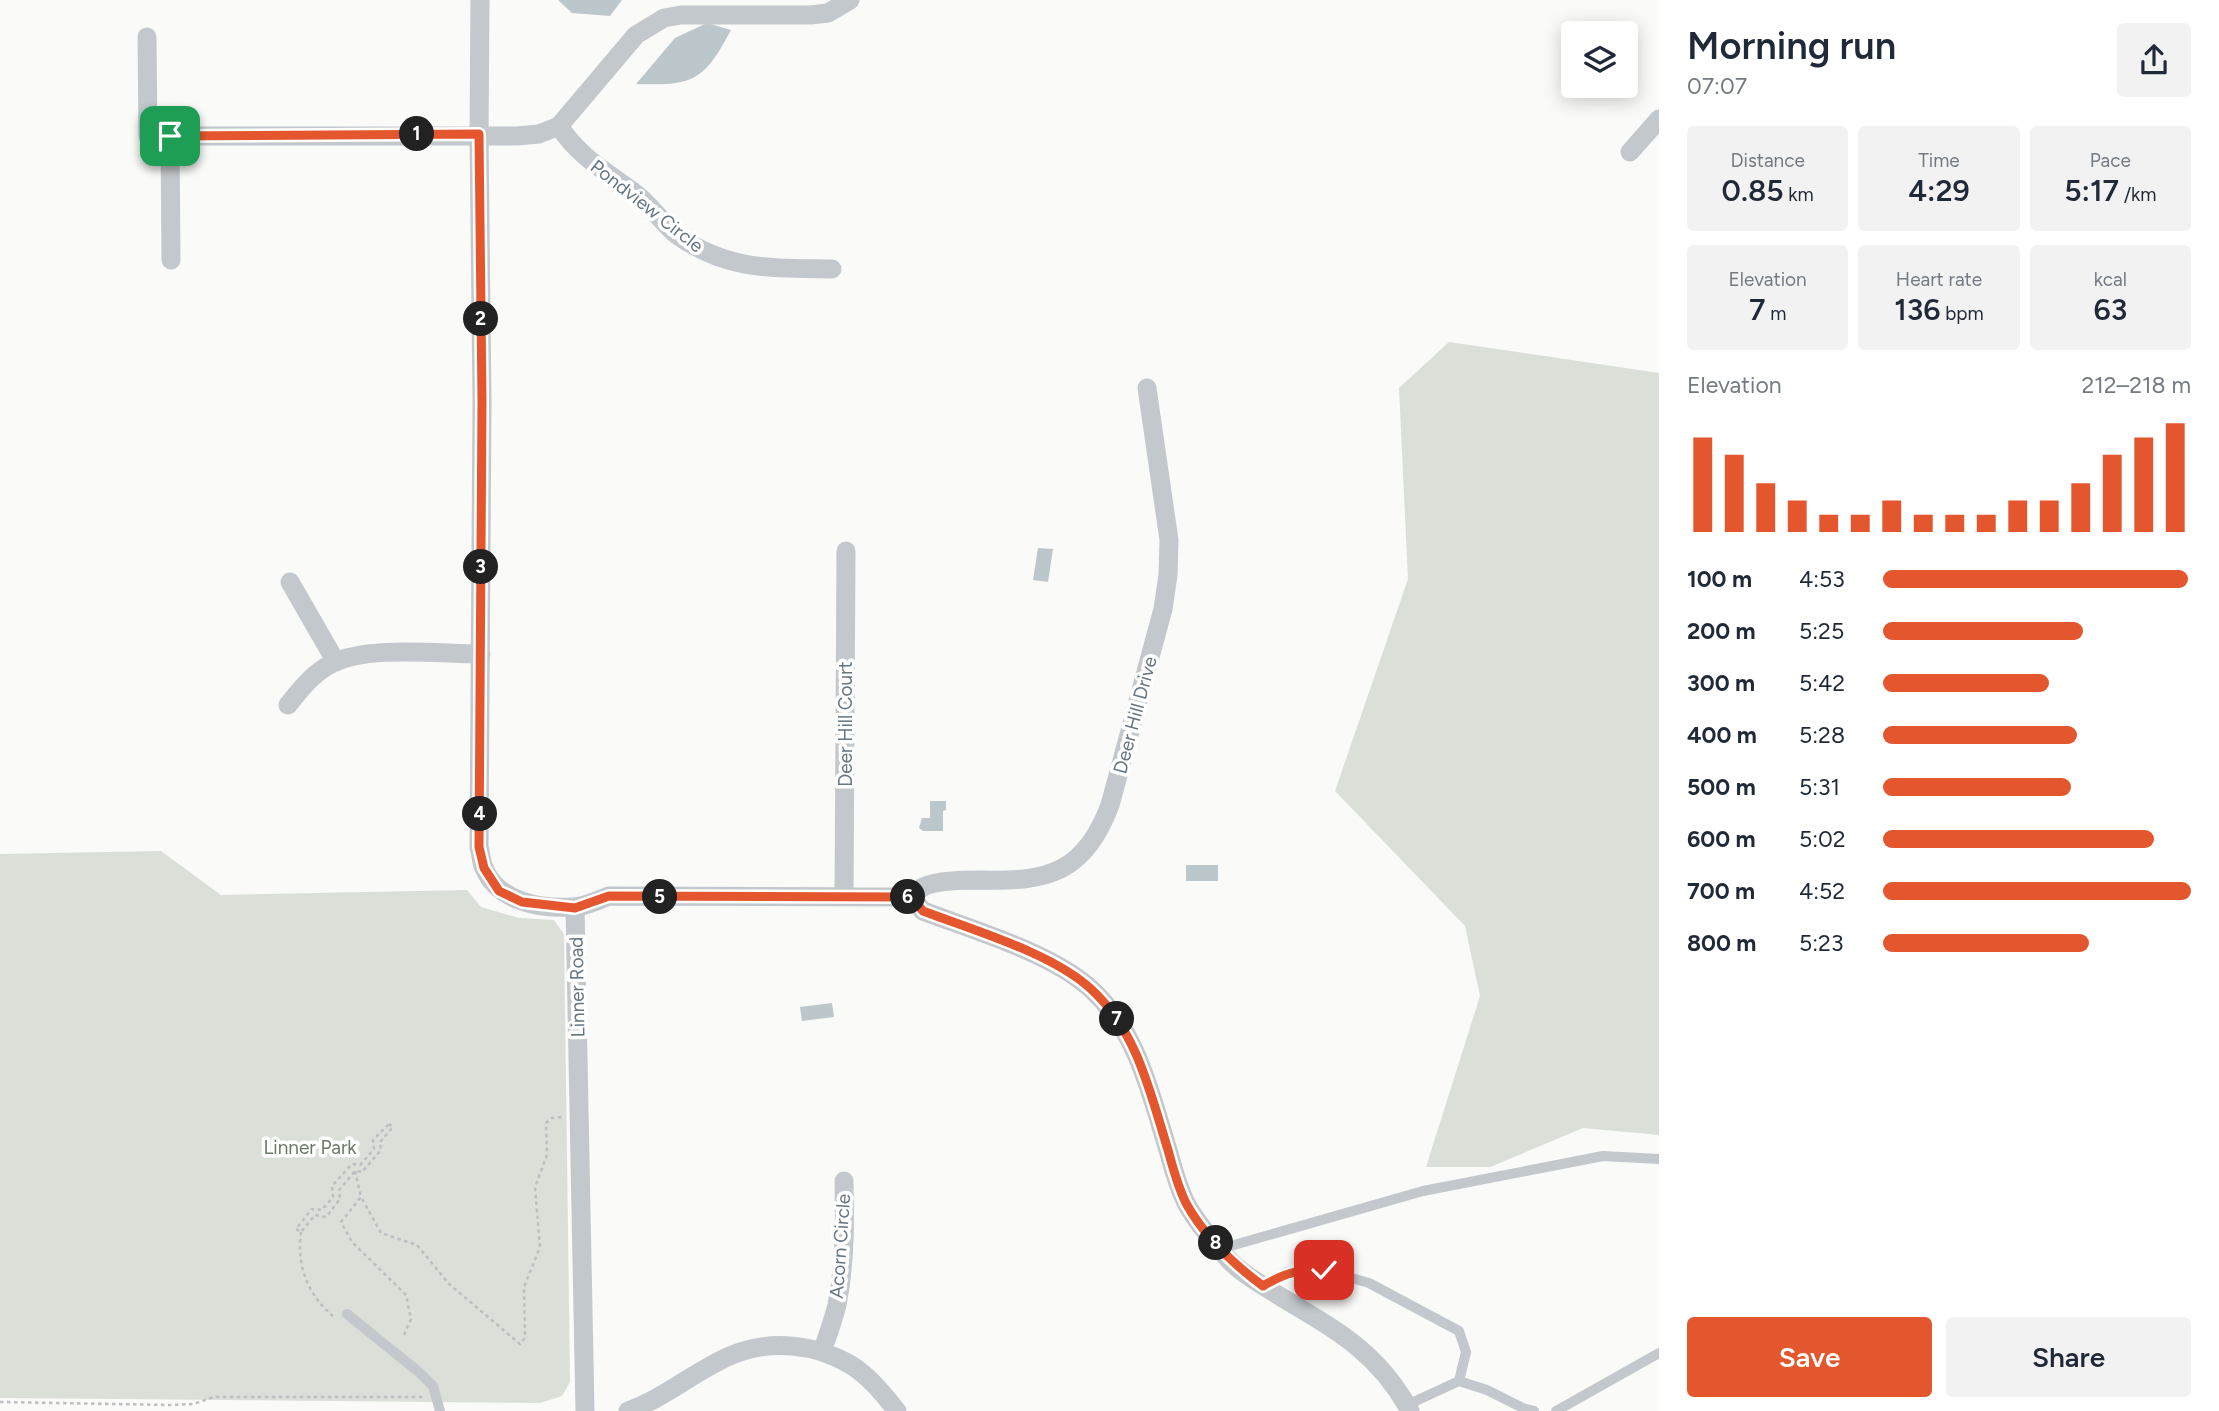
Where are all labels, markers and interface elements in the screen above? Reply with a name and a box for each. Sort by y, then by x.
map controls [1561,21,1638,98]
button: layers [1561,21,1638,98]
text: Morning run [1687,23,1896,69]
button: share [2117,23,2191,97]
text: 07:07 [1687,72,1747,100]
pin [140,106,200,166]
pin: 1 [400,116,434,152]
icon: arrive [151,117,189,155]
text: 1 [412,122,421,145]
text: Distance [1730,149,1805,172]
text: Time [1918,149,1960,172]
text: Pace [2090,149,2131,172]
street label: Pondview Circle [586,155,708,257]
text: 0.85 [1722,172,1784,209]
text: 4:29 [1908,172,1970,209]
text: 5:17 [2064,172,2119,209]
text: km [1784,183,1814,206]
text: /km [2119,183,2156,206]
text: Elevation [1729,268,1807,291]
text: Heart rate [1896,268,1982,291]
text: kcal [2094,268,2127,291]
text: 7 [1749,291,1765,328]
text: 136 [1894,291,1941,328]
text: 63 [2093,291,2127,328]
pin: 2 [463,302,498,336]
text: m [1765,302,1786,325]
text: bpm [1941,302,1984,325]
text: 2 [475,307,486,330]
text: Elevation [1687,371,1782,399]
text: 212–218 m [2081,371,2191,399]
pin: 3 [463,550,498,584]
text: 3 [475,555,486,578]
text: 100 m [1687,565,1752,593]
text: 4:53 [1799,565,1845,593]
text: 200 m [1687,617,1756,645]
text: 5:25 [1799,617,1844,645]
street label: Deer Hill Drive [1108,654,1162,776]
street label: Deer Hill Court [834,661,857,787]
text: 300 m [1687,669,1755,697]
text: 5:42 [1799,669,1845,697]
text: 400 m [1687,721,1757,749]
text: 5:28 [1799,721,1845,749]
text: 500 m [1687,773,1756,801]
text: 5:31 [1799,773,1840,801]
pin: 4 [462,796,498,832]
text: 4 [473,802,486,825]
text: 600 m [1687,825,1756,853]
text: 5:02 [1799,825,1846,853]
text: 700 m [1687,877,1755,905]
text: 4:52 [1799,877,1845,905]
pin: 5 [642,880,678,914]
pin: 6 [890,880,926,914]
text: 5 [654,885,665,908]
text: 6 [902,885,913,908]
text: 800 m [1687,929,1756,957]
text: 5:23 [1799,929,1843,957]
street label: Linner Road [565,936,589,1038]
pin: 7 [1100,1002,1134,1036]
text: 7 [1111,1007,1122,1030]
park label: Linner Park [263,1136,357,1159]
street label: Acorn Circle [825,1193,855,1299]
pin: 8 [1198,1226,1234,1260]
text: 8 [1210,1231,1221,1254]
pin [1294,1240,1354,1300]
icon: check [1305,1251,1343,1289]
button: Save [1687,1317,1932,1397]
button: Share [1946,1317,2191,1397]

